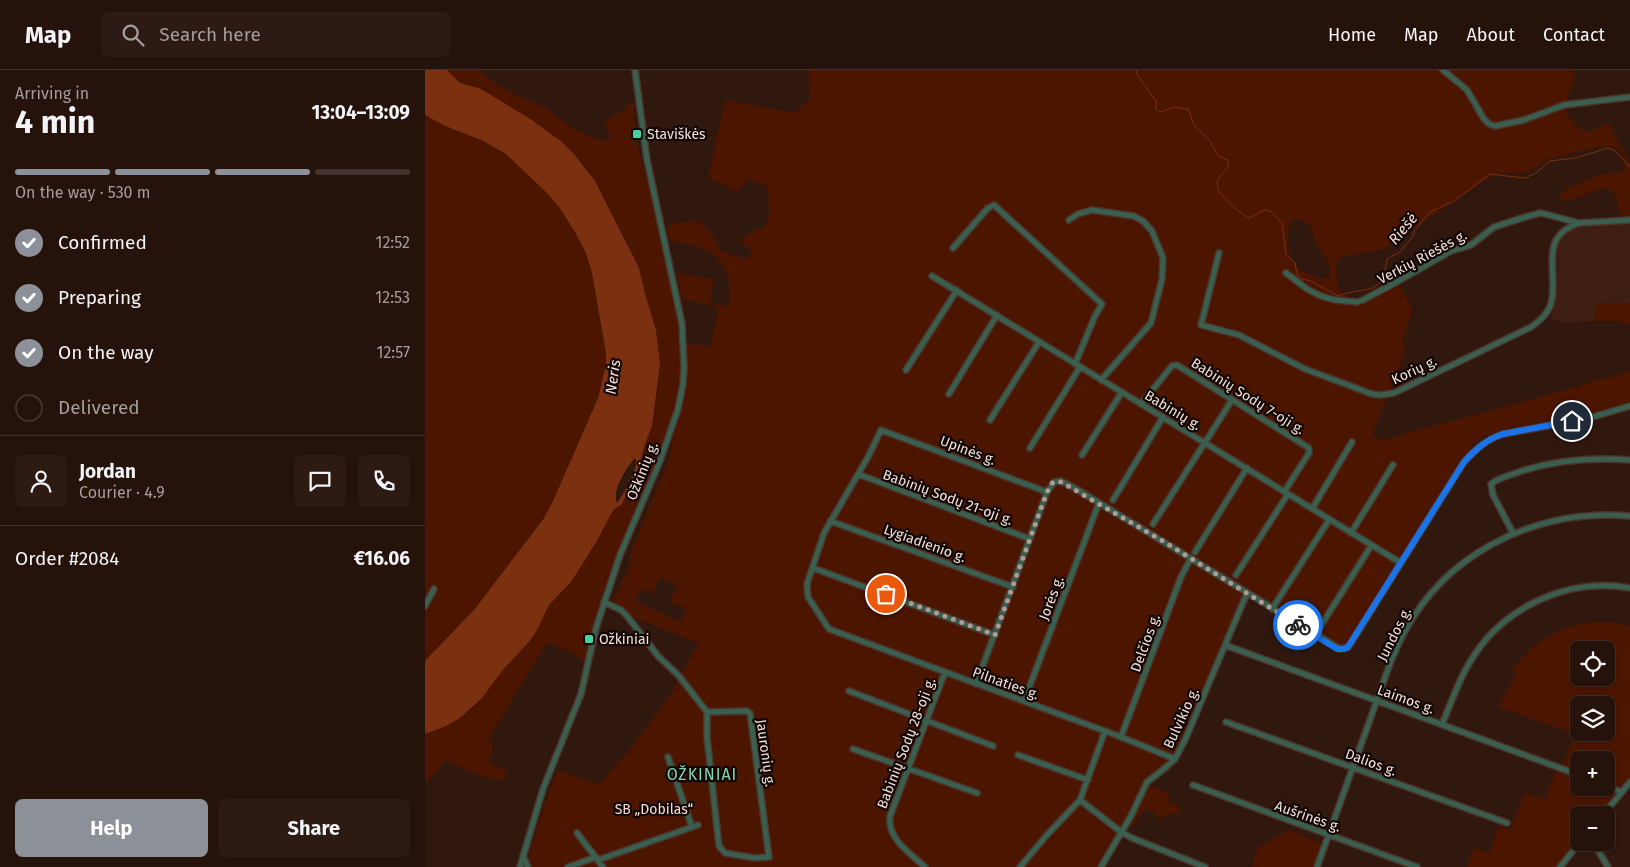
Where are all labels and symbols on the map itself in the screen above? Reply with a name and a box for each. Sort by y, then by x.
place label: Staviškės [647,126,706,143]
marker: Staviškės [631,128,643,140]
water label: Riešė [1385,209,1421,248]
street label: Verkių Riešės g. [1375,227,1470,288]
street label: Korių g. [1389,353,1440,388]
street label: Babinių Sodų 7-oji g. [1188,355,1308,438]
water label: Neris [602,358,624,395]
street label: Babinių g. [1141,387,1204,434]
pin [1551,400,1593,442]
street label: Upinės g. [938,432,998,469]
street label: Ožkinių g. [623,440,662,503]
street label: Babinių Sodų 21-oji g. [880,466,1015,529]
street label: Lygiadienio g. [881,521,968,566]
pin [865,573,907,615]
street label: Jorės g. [1035,574,1068,623]
courier [1273,600,1323,650]
street label: Jundos g. [1374,605,1415,664]
street label: Delčios g. [1127,612,1164,674]
place label: Ožkiniai [599,631,650,648]
marker: Ožkiniai [583,633,595,645]
street label: Pilnaties g. [970,664,1041,703]
street label: Babinių Sodų 28-oji g. [874,675,939,811]
street label: Laimos g. [1375,681,1437,718]
street label: Bulvikio g. [1160,685,1203,751]
street label: Jauronių g. [752,718,779,788]
street label: Dalios g. [1343,745,1399,780]
district label: OŽKINIAI [667,764,737,784]
street label: Aušrinės g. [1273,797,1343,836]
park label: SB „Dobilas“ [615,801,694,818]

